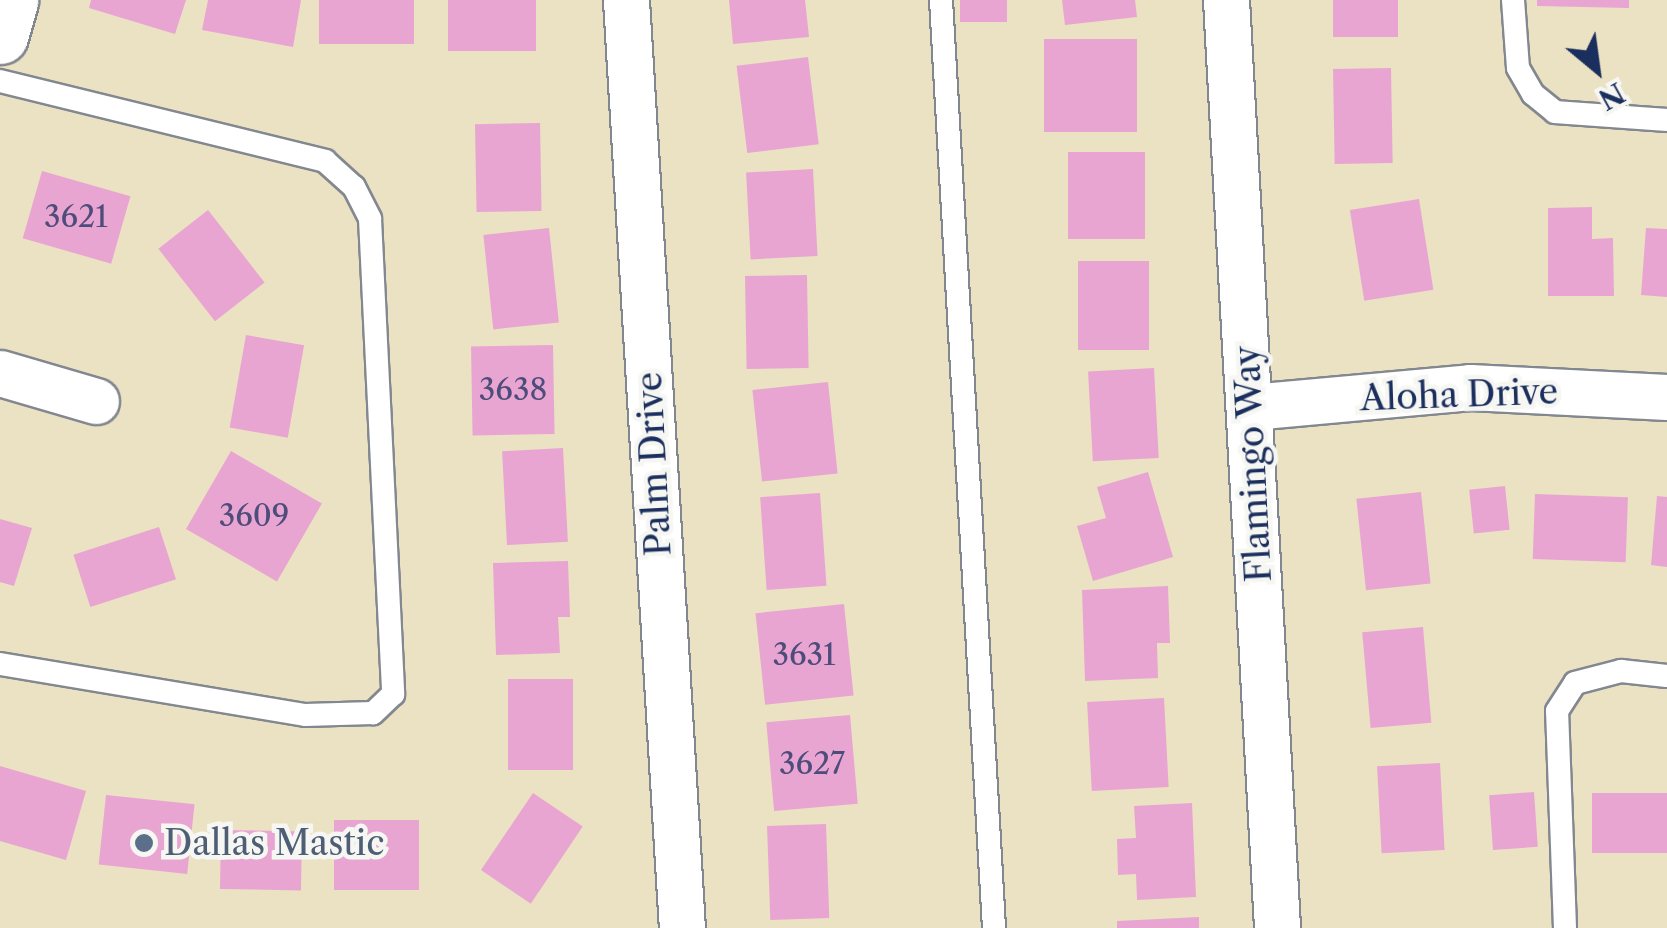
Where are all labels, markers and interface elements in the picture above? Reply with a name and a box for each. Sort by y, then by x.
north arrow [1547,20,1647,120]
text: N [1593,75,1630,117]
house number: 3621 [44,199,108,235]
street label: Flamingo Way [1226,344,1280,584]
street label: Palm Drive [628,371,680,557]
street label: Aloha Drive [1359,371,1559,419]
house number: 3638 [479,372,547,408]
house number: 3609 [219,498,289,534]
house number: 3631 [772,637,836,673]
house number: 3627 [779,746,845,782]
place label: Dallas Mastic [164,822,385,864]
marker: Dallas Mastic [133,832,155,854]

